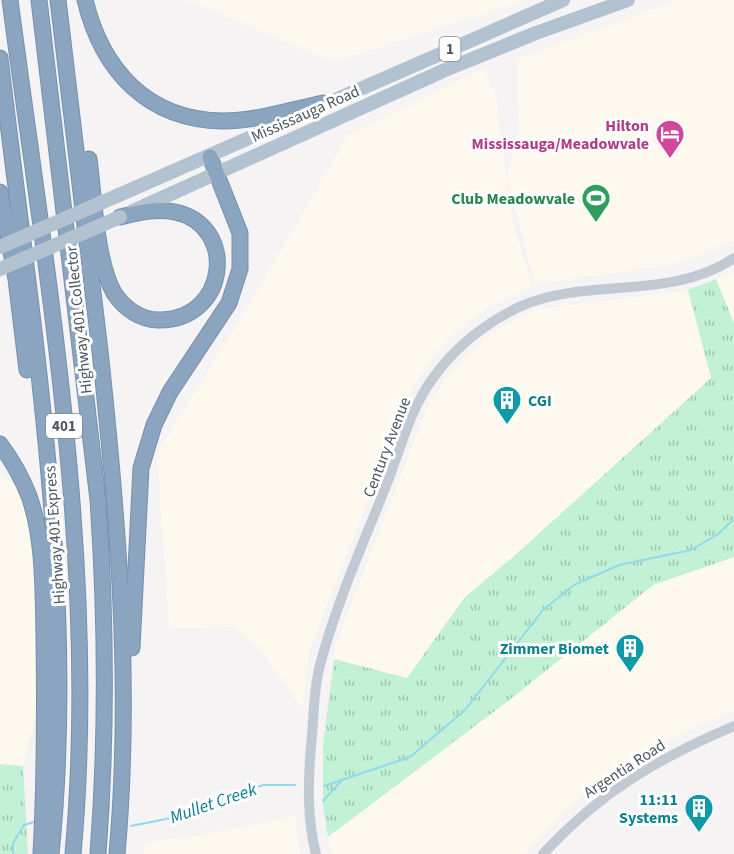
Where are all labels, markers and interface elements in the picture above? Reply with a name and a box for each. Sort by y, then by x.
road number: 1 [440,37,460,61]
street label: Mississauga Road [248,80,363,148]
place label: Hilton Mississauga/Meadowvale [472,115,649,155]
hotel icon: Hilton Mississauga/Meadowvale [654,118,686,160]
sports icon: Club Meadowvale [580,182,612,224]
place label: Club Meadowvale [451,188,575,210]
street label: Highway 401 Collector [60,244,98,395]
building icon: CGI [491,384,523,426]
place label: CGI [528,390,552,412]
street label: Century Avenue [358,394,416,501]
road number: 401 [46,414,82,438]
street label: Highway 401 Express [39,465,71,605]
building icon: Zimmer Biomet [614,632,646,674]
place label: Zimmer Biomet [500,638,609,660]
street label: Argentia Road [579,734,670,804]
water label: Mullet Creek [166,777,260,830]
place label: 11:11 Systems [619,789,678,829]
building icon: 11:11 Systems [683,792,715,834]

